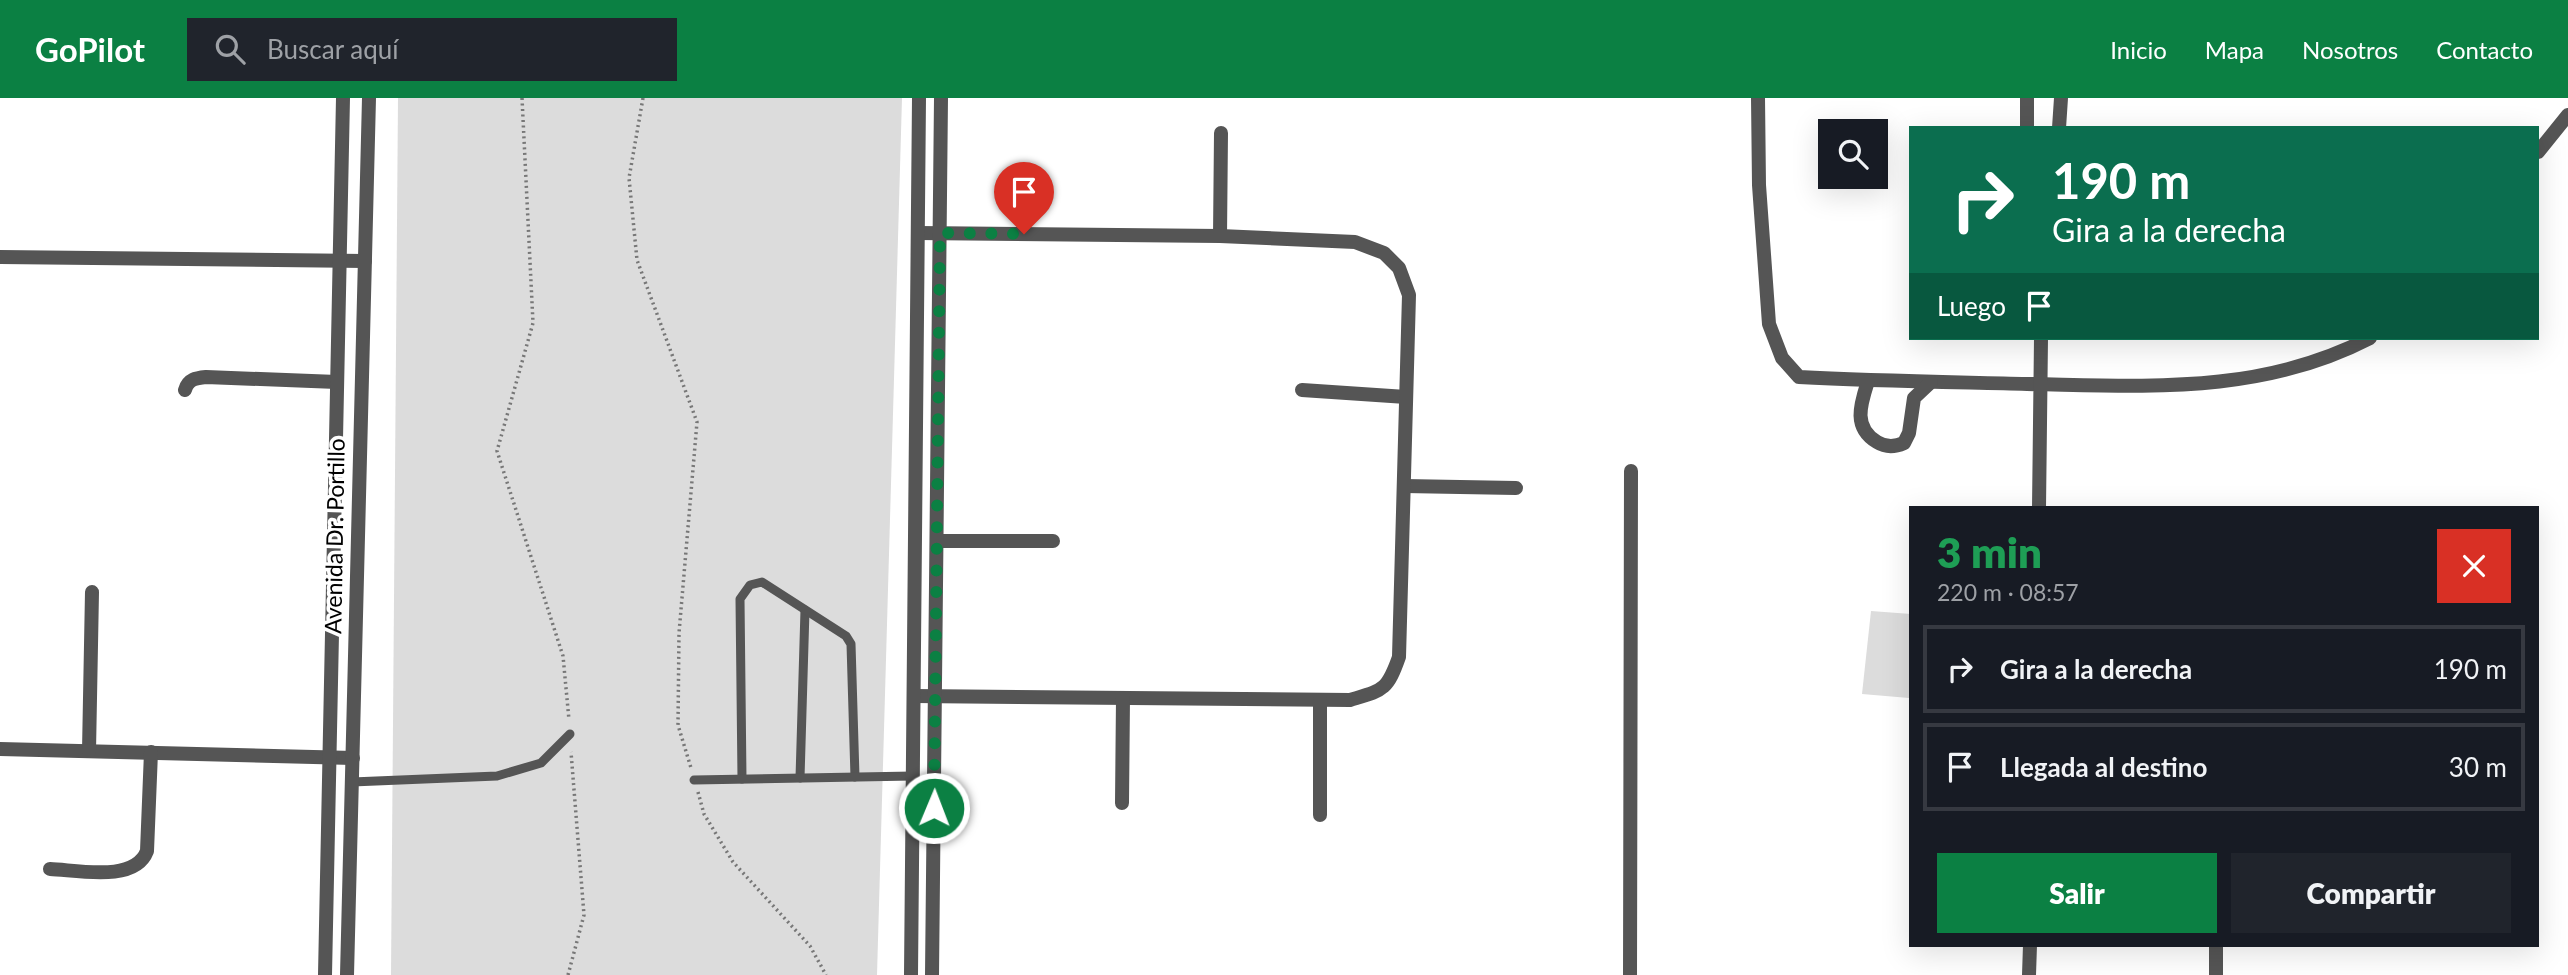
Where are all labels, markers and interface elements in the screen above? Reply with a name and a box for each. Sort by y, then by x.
search box [187,18,677,81]
text: GoPilot [35,29,145,69]
icon: search [211,30,249,68]
text: Buscar aquí [267,33,399,65]
text: Inicio [2110,35,2167,64]
text: Mapa [2205,35,2264,64]
text: Nosotros [2302,35,2398,64]
text: Contacto [2436,35,2533,64]
map controls [1818,119,1888,189]
button: search [1818,119,1888,189]
text: 190 m [2052,151,2190,209]
icon: right [1937,154,2028,245]
pin [994,162,1054,234]
icon: arrive [1005,173,1043,211]
text: Gira a la derecha [2052,210,2286,249]
icon: arrive [2020,287,2058,325]
text: Luego [1937,290,2006,322]
street label: Avenida Dr. Portillo [318,438,350,634]
text: 3 min [1937,527,2042,577]
button: close [2437,529,2511,603]
text: 220 m · 08:57 [1937,578,2079,606]
icon: right [1941,650,1979,688]
text: Gira a la derecha [2000,653,2192,685]
text: 190 m [2434,653,2507,685]
icon: arrive [1941,748,1979,786]
text: Llegada al destino [2000,751,2207,783]
text: 30 m [2449,751,2507,783]
position arrow [897,771,971,845]
button: Salir [1937,853,2217,933]
button: Compartir [2231,853,2511,933]

